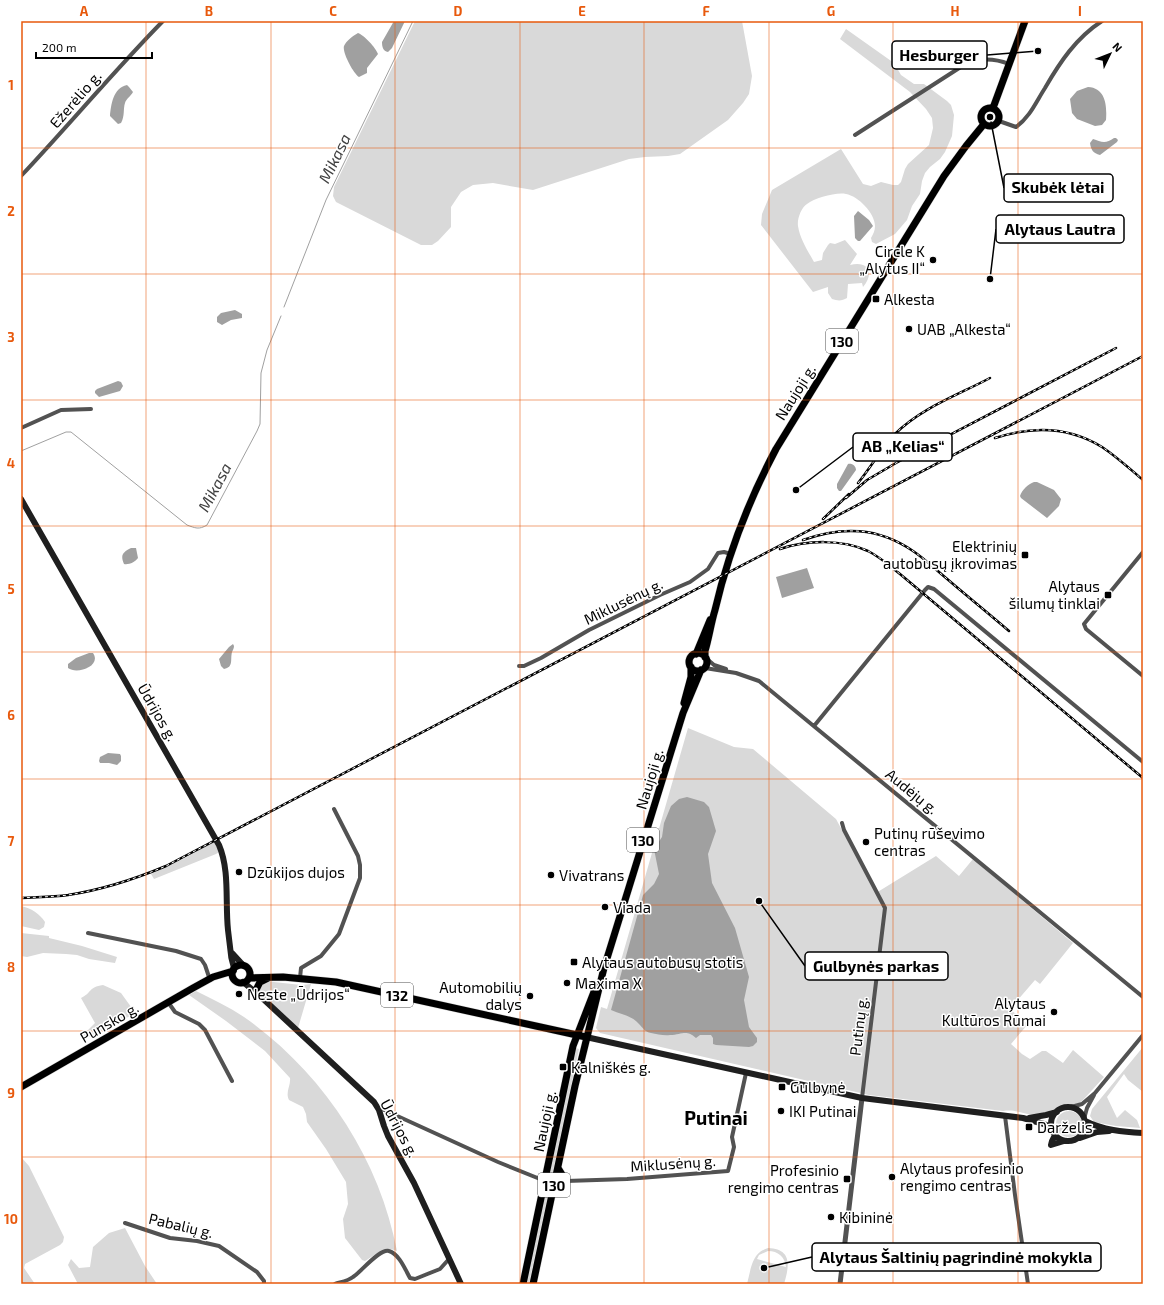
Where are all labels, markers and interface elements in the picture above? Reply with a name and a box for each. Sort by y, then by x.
text: A [80,3,89,19]
text: B [205,3,213,19]
text: C [329,3,337,19]
text: D [454,3,463,19]
text: E [578,3,586,19]
text: F [702,3,710,19]
text: G [827,3,835,19]
text: H [951,3,960,19]
text: I [1078,3,1082,19]
scale bar [36,34,152,60]
north arrow [1090,34,1130,74]
text: N [1110,39,1125,54]
text: 200 m [42,40,76,54]
callout: Hesburger [892,41,987,69]
text: Hesburger [899,45,979,64]
street label: Ežerėlio g. [45,67,105,131]
text: 1 [8,77,14,93]
water label: Mikasa [314,130,354,186]
callout: Skubėk lėtai [1004,174,1113,202]
text: Skubėk lėtai [1011,177,1105,196]
text: 2 [7,203,15,219]
callout: Alytaus Lautra [996,215,1124,243]
text: Alytaus Lautra [1004,219,1116,239]
place label: Circle K „Alytus II“ [859,242,925,277]
marker: Circle K „Alytus II“ [928,255,938,265]
place label: Alkesta [884,290,935,308]
marker: Alkesta [871,294,881,304]
place label: UAB „Alkesta“ [917,320,1011,338]
marker: UAB „Alkesta“ [904,324,914,334]
text: 3 [7,329,15,345]
road number: 130 [826,329,858,353]
street label: Naujoji g. [771,361,820,424]
callout: AB „Kelias“ [853,433,952,461]
text: AB „Kelias“ [861,436,945,455]
text: 4 [7,455,15,471]
water label: Mikasa [193,459,235,515]
place label: Elektrinių autobusų įkrovimas [883,537,1017,572]
marker: Elektrinių autobusų įkrovimas [1020,550,1030,560]
street label: Miklusėnų g. [581,574,665,628]
place label: Alytaus šilumų tinklai [1009,577,1100,612]
text: 5 [7,581,15,597]
marker: Alytaus šilumų tinklai [1103,590,1113,600]
street label: Ūdrijos g. [133,680,182,744]
text: 6 [7,707,15,723]
street label: Naujoji g. [631,747,668,812]
street label: Audėjų g. [882,765,942,818]
place label: Putinų rūševimo centras [874,824,985,859]
road number: 130 [627,828,659,852]
text: 7 [8,833,15,849]
marker: Putinų rūševimo centras [861,837,871,847]
place label: Dzūkijos dujos [247,863,345,882]
place label: Vivatrans [559,866,624,884]
marker: Dzūkijos dujos [234,867,244,877]
marker: Vivatrans [546,870,556,880]
place label: Viada [613,898,651,916]
marker: Viada [600,902,610,912]
callout: Gulbynės parkas [805,952,948,980]
place label: Alytaus autobusų stotis [582,953,743,971]
text: Gulbynės parkas [813,956,939,976]
marker: Alytaus autobusų stotis [569,957,579,967]
text: 8 [7,959,15,975]
place label: Maxima X [575,974,642,992]
place label: Automobilių dalys [439,978,522,1013]
marker: Maxima X [562,978,572,988]
road number: 132 [381,983,413,1007]
place label: Neste „Ūdrijos“ [247,985,350,1004]
marker: Neste „Ūdrijos“ [234,989,244,999]
marker: Automobilių dalys [525,991,535,1001]
place label: Alytaus Kultūros Rūmai [942,994,1046,1029]
street label: Putinų g. [845,995,871,1057]
street label: Punsko g. [76,998,142,1046]
marker: Alytaus Kultūros Rūmai [1049,1007,1059,1017]
place label: Kalniškės g. [571,1058,651,1076]
marker: Kalniškės g. [558,1062,568,1072]
place label: Gulbynė [790,1078,846,1096]
marker: Gulbynė [777,1082,787,1092]
text: 9 [7,1085,15,1101]
street label: Naujoji g. [529,1089,560,1154]
street label: Ūdrijos g. [376,1096,423,1161]
place label: IKI Putinai [789,1102,857,1120]
district label: Putinai [684,1106,748,1129]
marker: IKI Putinai [776,1106,786,1116]
place label: Darželis [1037,1118,1093,1136]
marker: Darželis [1024,1122,1034,1132]
street label: Miklusėnų g. [630,1151,716,1175]
place label: Alytaus profesinio rengimo centras [900,1159,1024,1194]
place label: Profesinio rengimo centras [728,1161,839,1196]
marker: Alytaus profesinio rengimo centras [887,1172,897,1182]
road number: 130 [538,1173,570,1197]
marker: Profesinio rengimo centras [842,1174,852,1184]
place label: Kibininė [839,1208,893,1226]
street label: Pabalių g. [147,1209,215,1241]
text: 10 [4,1211,18,1227]
marker: Kibininė [826,1212,836,1222]
callout: Alytaus Šaltinių pagrindinė mokykla [812,1243,1101,1271]
text: Alytaus Šaltinių pagrindinė mokykla [820,1247,1092,1267]

